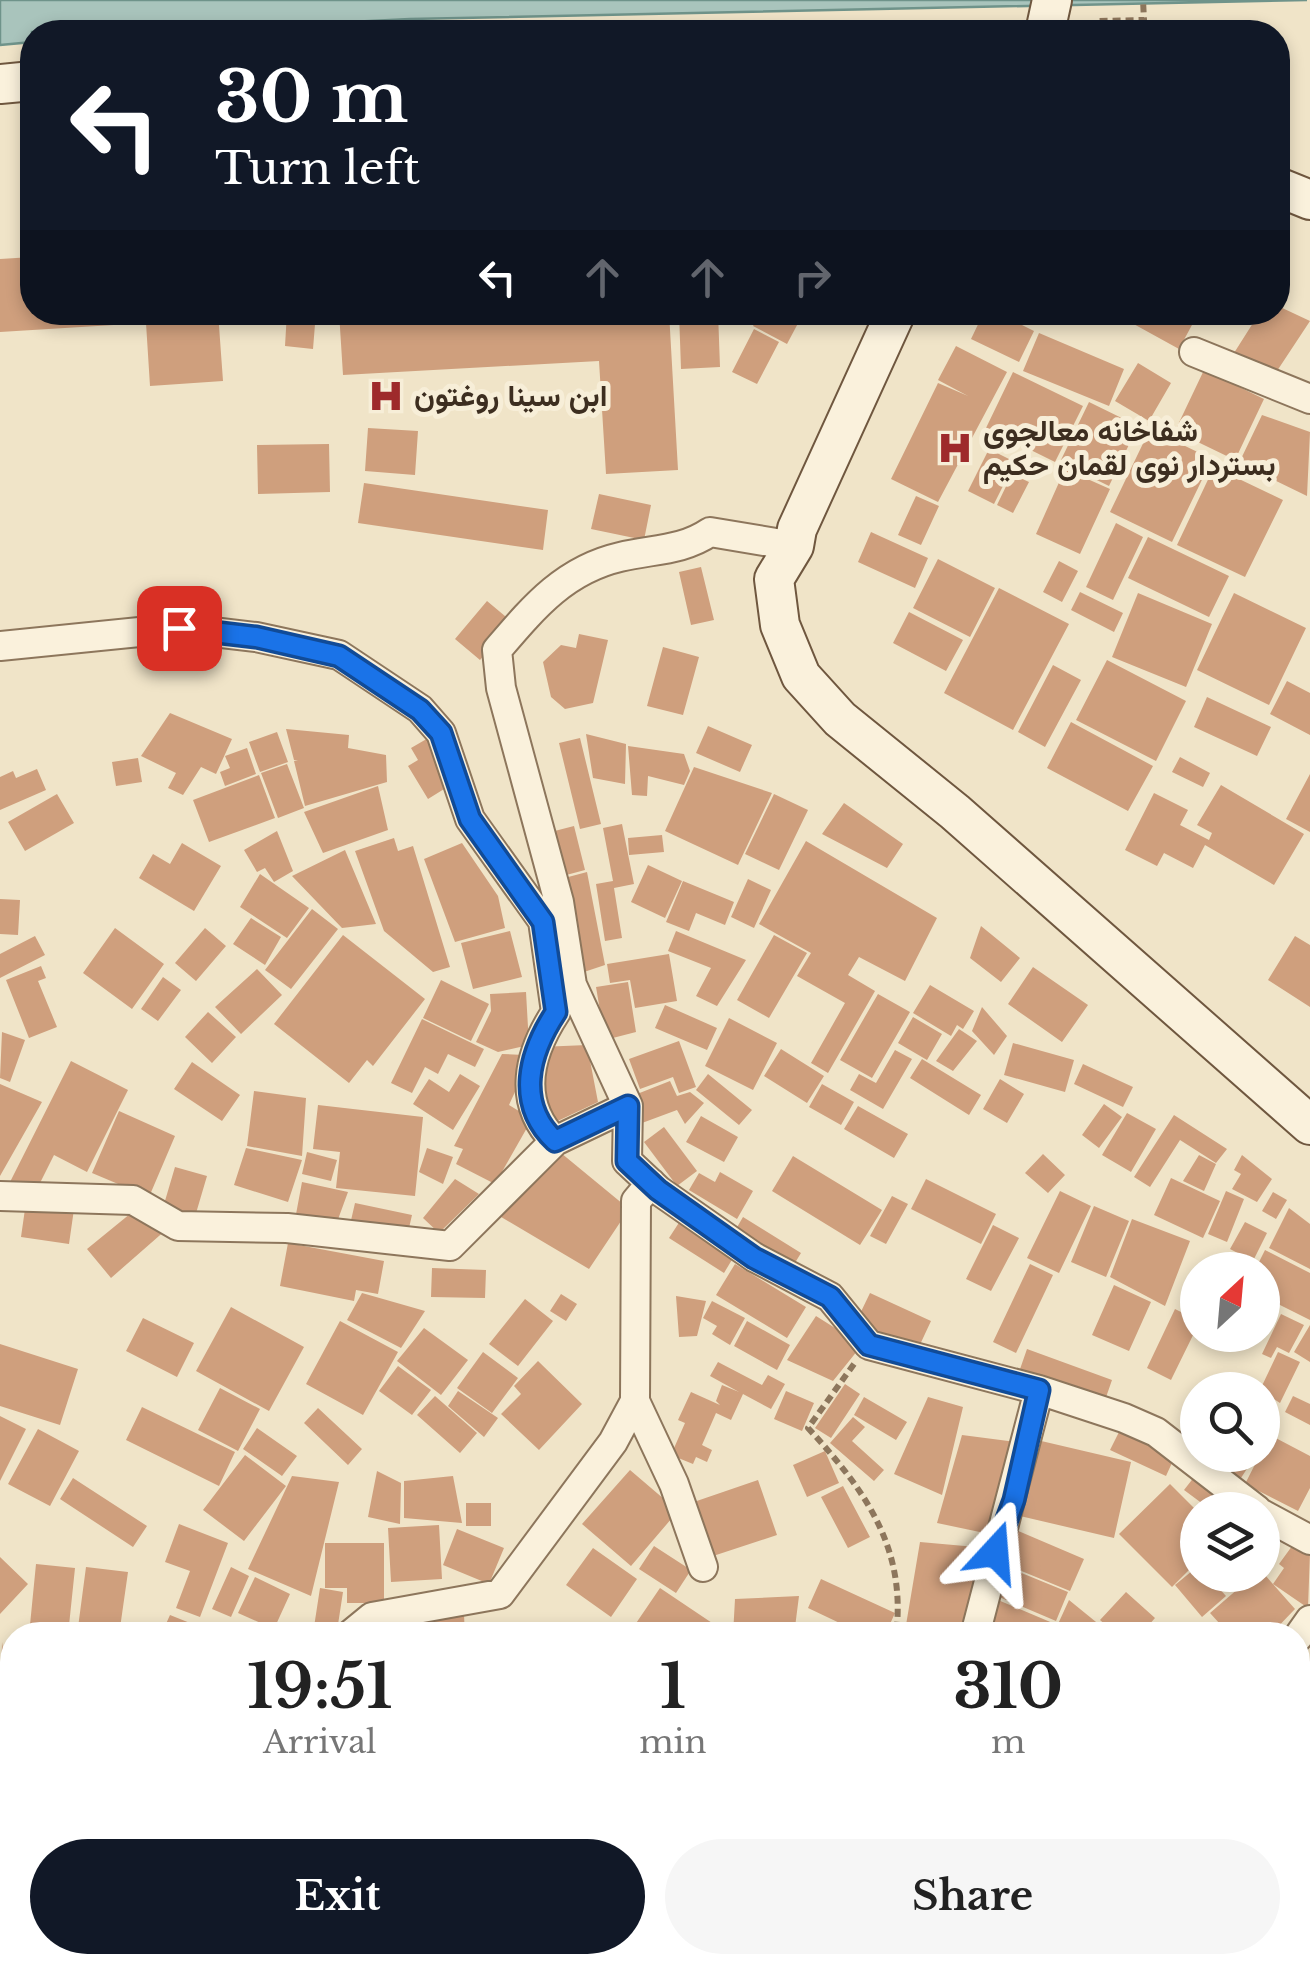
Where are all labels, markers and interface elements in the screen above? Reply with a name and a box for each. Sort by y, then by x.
text: 30 m [215,54,408,141]
icon: left [50,60,180,190]
text: Turn left [215,140,420,196]
icon: left [470,250,525,305]
icon: ahead [575,250,630,305]
icon: ahead [680,250,735,305]
icon: right [785,250,840,305]
hospital icon: ابن سینا روغتون [367,377,405,415]
place label: ابن سینا روغتون [414,377,608,414]
place label: شفاخانه معالجوی بستردار نوی لقمان حکیم [983,412,1276,484]
hospital icon: شفاخانه معالجوی بستردار نوی لقمان حکیم [936,429,974,467]
pin [137,586,222,671]
icon: arrive [152,601,207,656]
north arrow [1180,1252,1280,1352]
map controls [1180,1252,1280,1592]
button: search [1180,1372,1280,1472]
button: layers [1180,1492,1280,1592]
position arrow [943,1500,1047,1604]
text: 19:51 [247,1650,392,1724]
text: 1 [660,1650,686,1724]
text: 310 [953,1650,1063,1724]
text: Arrival [263,1722,376,1762]
text: min [639,1722,707,1762]
text: m [991,1722,1025,1762]
button: Exit [30,1839,645,1954]
button: Share [665,1839,1280,1954]

